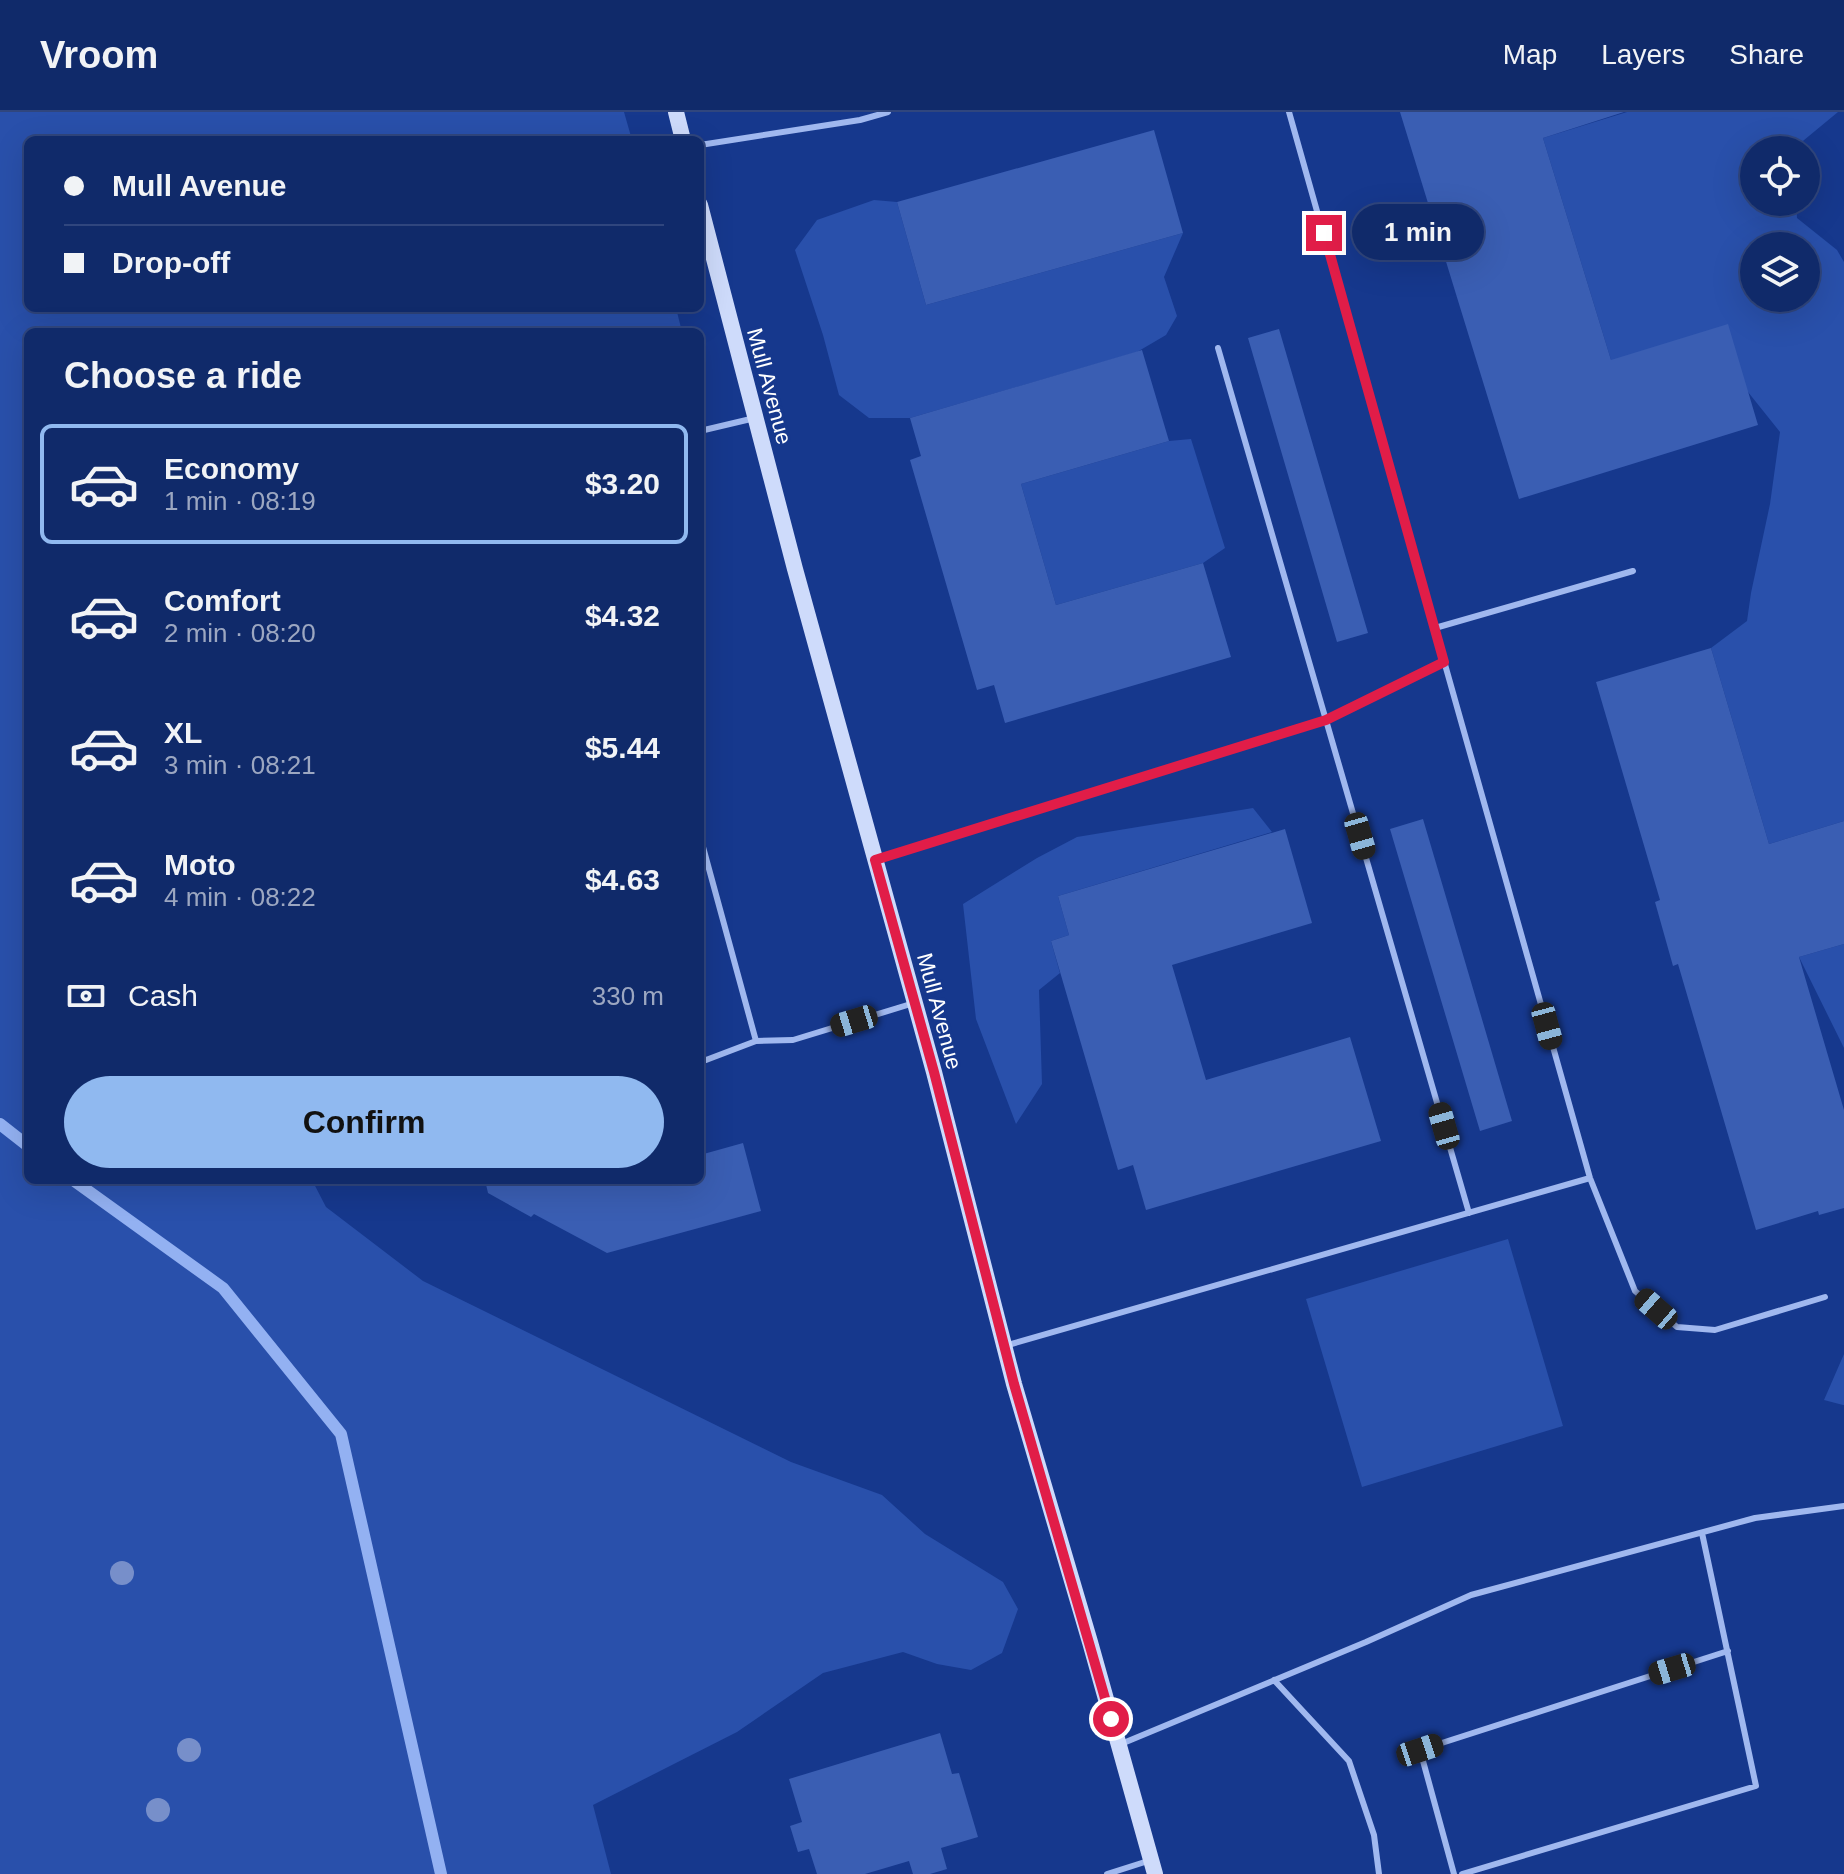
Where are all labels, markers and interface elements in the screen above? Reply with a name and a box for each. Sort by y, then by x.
text: Vroom [40,34,158,76]
text: Map [1503,39,1557,70]
text: Layers [1601,39,1685,70]
text: Share [1729,39,1804,70]
map controls [1740,136,1820,312]
button: locate [1740,136,1820,216]
text: Mull Avenue [112,169,286,202]
callout: 1 min [1352,205,1484,261]
route end [1306,215,1342,251]
text: 1 min [1384,217,1452,247]
button: layers [1740,232,1820,312]
text: Drop-off [112,246,230,279]
street label: Mull Avenue [742,325,797,447]
text: Choose a ride [64,355,302,396]
icon: car [68,448,140,520]
text: Economy [164,452,299,485]
text: $3.20 [585,467,660,500]
text: 1 min · 08:19 [164,486,316,516]
icon: car [68,580,140,652]
text: Comfort [164,584,281,617]
text: $4.32 [585,599,660,632]
text: 2 min · 08:20 [164,618,316,648]
icon: car [68,712,140,784]
text: XL [164,716,202,749]
text: $5.44 [585,731,660,764]
text: 3 min · 08:21 [164,750,316,780]
car [1342,810,1378,862]
icon: car [68,844,140,916]
text: Moto [164,848,236,881]
text: $4.63 [585,863,660,896]
text: 4 min · 08:22 [164,882,316,912]
street label: Mull Avenue [912,950,967,1072]
icon: cash [64,974,108,1018]
text: Cash [128,979,198,1012]
text: 330 m [592,981,664,1011]
car [1529,1000,1565,1052]
car [828,1003,880,1039]
button: Confirm [64,1076,664,1168]
car [1426,1100,1462,1152]
car [1630,1284,1682,1334]
car [1646,1651,1698,1687]
route start [1093,1701,1129,1737]
car [1393,1731,1447,1769]

